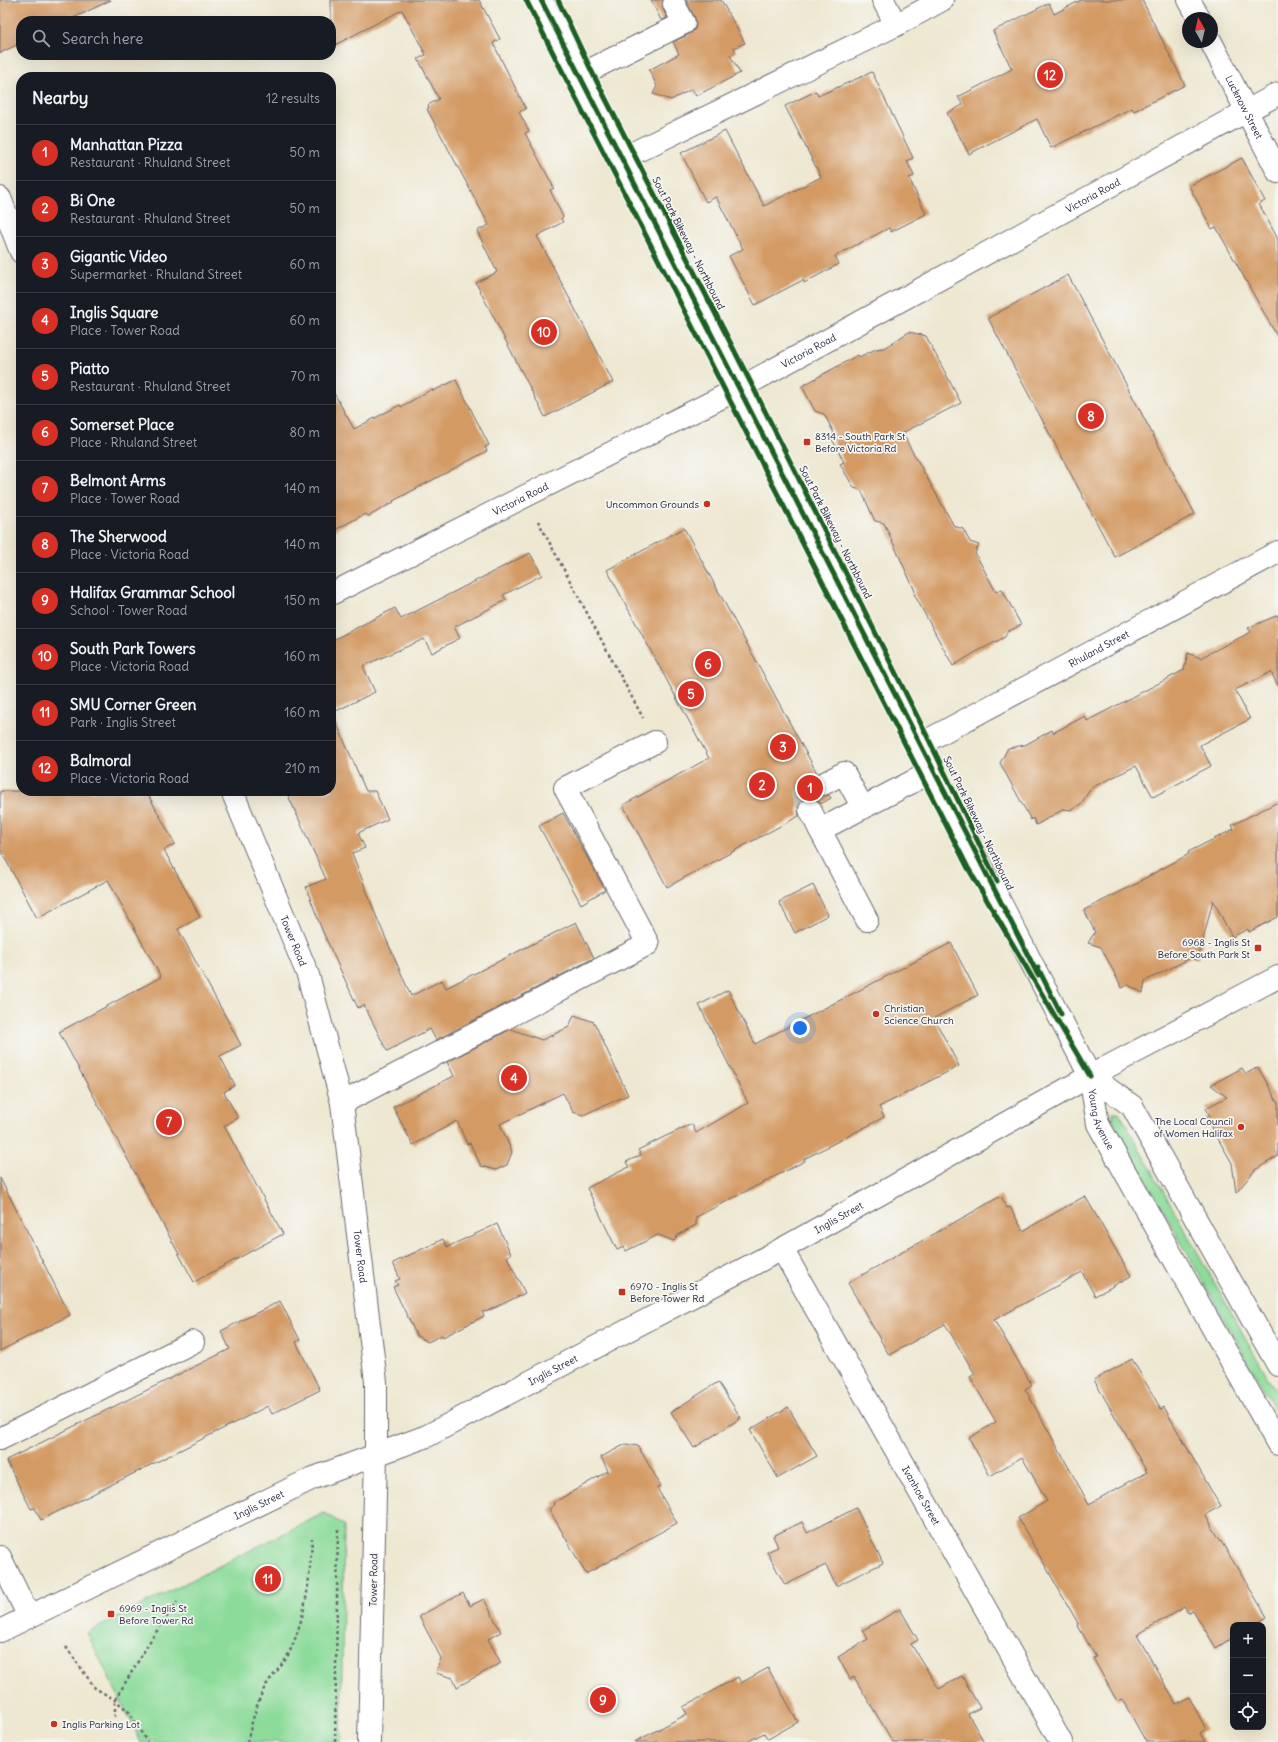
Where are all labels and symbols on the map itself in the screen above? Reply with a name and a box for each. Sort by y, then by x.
north arrow [1182,12,1218,48]
pin: 12 [1037,60,1063,90]
street label: Lucknow Street [1222,73,1266,142]
street label: Sout Park Bikeway - Northbound [649,175,728,312]
street label: Victoria Road [1063,175,1123,216]
pin: 10 [531,317,557,347]
street label: Victoria Road [779,331,838,371]
pin: 8 [1078,401,1104,431]
place label: 8314 - South Park St Before Victoria Rd [815,430,906,455]
marker: 8314 - South Park St Before Victoria Rd [802,437,812,447]
street label: Sout Park Bikeway - Northbound [796,464,875,601]
street label: Victoria Road [491,480,551,518]
place label: Uncommon Grounds [606,498,699,511]
marker: Uncommon Grounds [702,499,712,509]
street label: Rhuland Street [1066,627,1132,670]
pin: 6 [695,649,721,679]
pin: 5 [678,679,704,709]
pin: 3 [770,732,796,762]
street label: Sout Park Bikeway - Northbound [940,754,1017,892]
pin: 2 [749,770,775,800]
pin: 1 [797,773,823,803]
street label: Tower Road [277,914,310,968]
place label: 6968 - Inglis St Before South Park St [1157,936,1251,961]
marker: 6968 - Inglis St Before South Park St [1253,943,1263,953]
place label: Christian Science Church [884,1002,954,1027]
marker: Christian Science Church [871,1009,881,1019]
your location [790,1018,810,1038]
pin: 4 [501,1063,527,1093]
street label: Young Avenue [1085,1088,1117,1152]
pin: 7 [156,1107,182,1137]
place label: The Local Council of Women Halifax [1154,1115,1233,1140]
marker: The Local Council of Women Halifax [1236,1122,1246,1132]
street label: Inglis Street [812,1199,866,1237]
street label: Tower Road [351,1229,370,1284]
place label: 6970 - Inglis St Before Tower Rd [630,1280,704,1305]
marker: 6970 - Inglis St Before Tower Rd [617,1287,627,1297]
street label: Inglis Street [526,1352,580,1389]
street label: Ivanhoe Street [899,1464,943,1528]
street label: Inglis Street [232,1487,287,1523]
street label: Tower Road [367,1553,380,1607]
pin: 11 [255,1564,281,1594]
place label: 6969 - Inglis St Before Tower Rd [119,1602,193,1627]
marker: 6969 - Inglis St Before Tower Rd [106,1609,116,1619]
pin: 9 [590,1685,616,1715]
place label: Inglis Parking Lot [62,1718,141,1731]
marker: Inglis Parking Lot [49,1719,59,1729]

